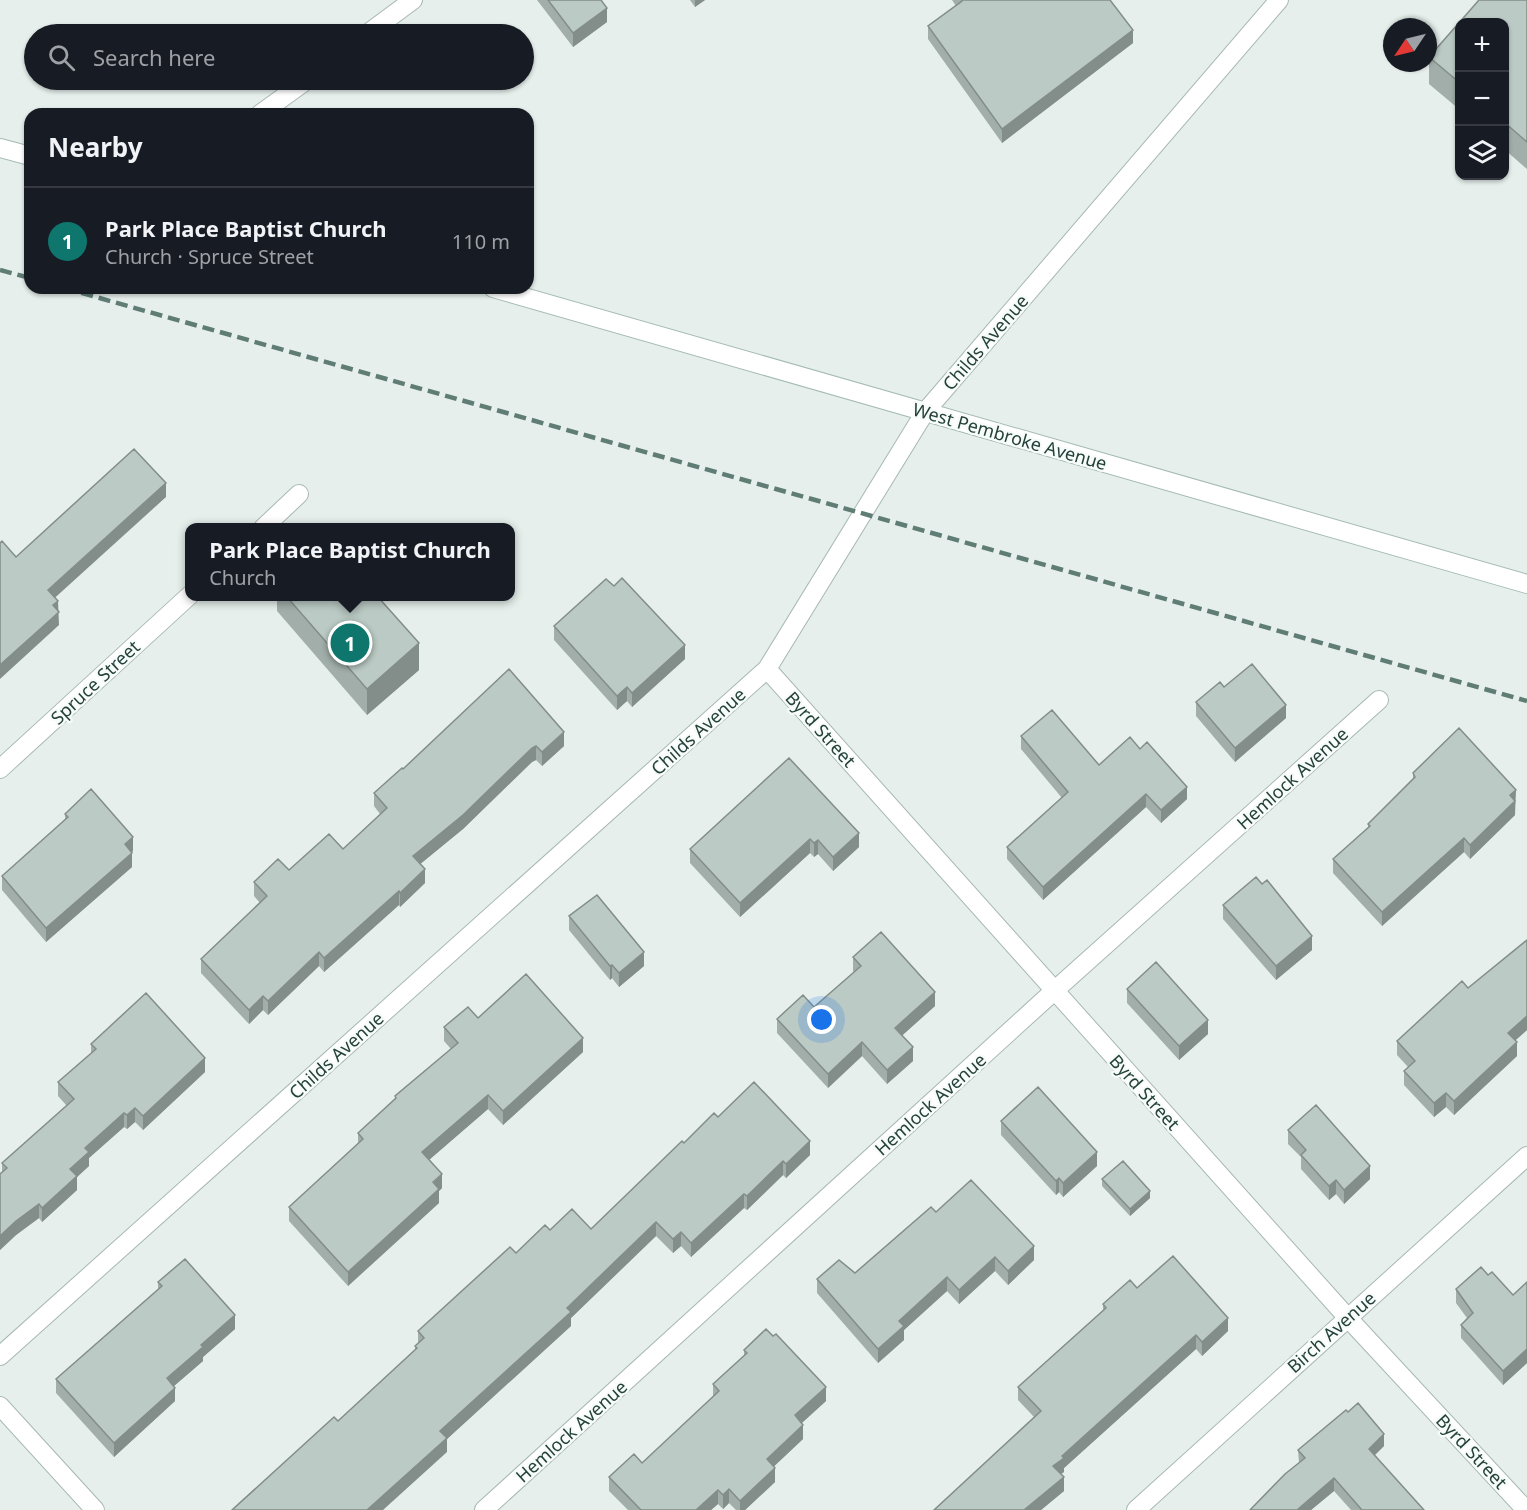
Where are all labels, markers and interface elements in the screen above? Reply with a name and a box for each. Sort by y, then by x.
north arrow [1383,18,1437,72]
map controls [1455,18,1509,180]
button: + [1455,18,1509,72]
search box [24,24,534,90]
icon: search [45,41,78,74]
text: Search here [93,42,215,72]
button: − [1455,72,1509,126]
button: layers [1455,126,1509,180]
text: Nearby [48,129,143,165]
text: Park Place Baptist Church [105,213,387,243]
text: 1 [62,228,73,255]
text: 110 m [452,228,510,255]
text: Church · Spruce Street [105,243,314,270]
street label: Childs Avenue [937,289,1033,395]
street label: West Pembroke Avenue [910,397,1110,475]
popup [185,523,515,601]
text: Park Place Baptist Church [209,534,491,564]
text: Church [209,564,276,591]
pin: 1 [330,620,370,666]
street label: Spruce Street [45,634,145,729]
street label: Childs Avenue [646,682,750,780]
street label: Byrd Street [781,686,862,772]
street label: Hemlock Avenue [1231,722,1353,834]
your location [807,1005,836,1034]
street label: Childs Avenue [284,1006,388,1104]
street label: Hemlock Avenue [869,1048,991,1160]
street label: Byrd Street [1105,1049,1186,1135]
street label: Birch Avenue [1282,1286,1380,1378]
street label: Hemlock Avenue [510,1375,632,1487]
street label: Byrd Street [1431,1408,1513,1494]

